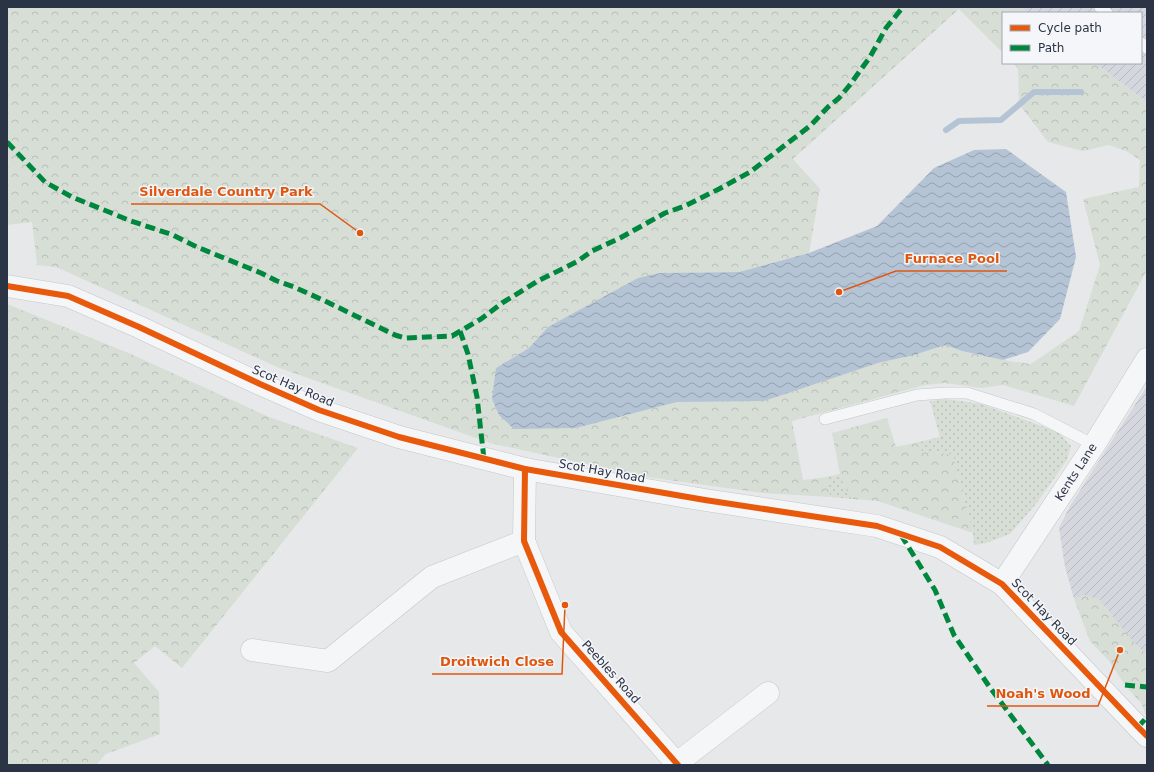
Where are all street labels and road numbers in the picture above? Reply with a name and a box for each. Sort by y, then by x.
street label: Scot Hay Road [250,362,336,410]
street label: Kents Lane [1052,440,1100,504]
street label: Scot Hay Road [558,457,646,485]
street label: Scot Hay Road [1009,576,1079,648]
street label: Peebles Road [579,638,643,706]

